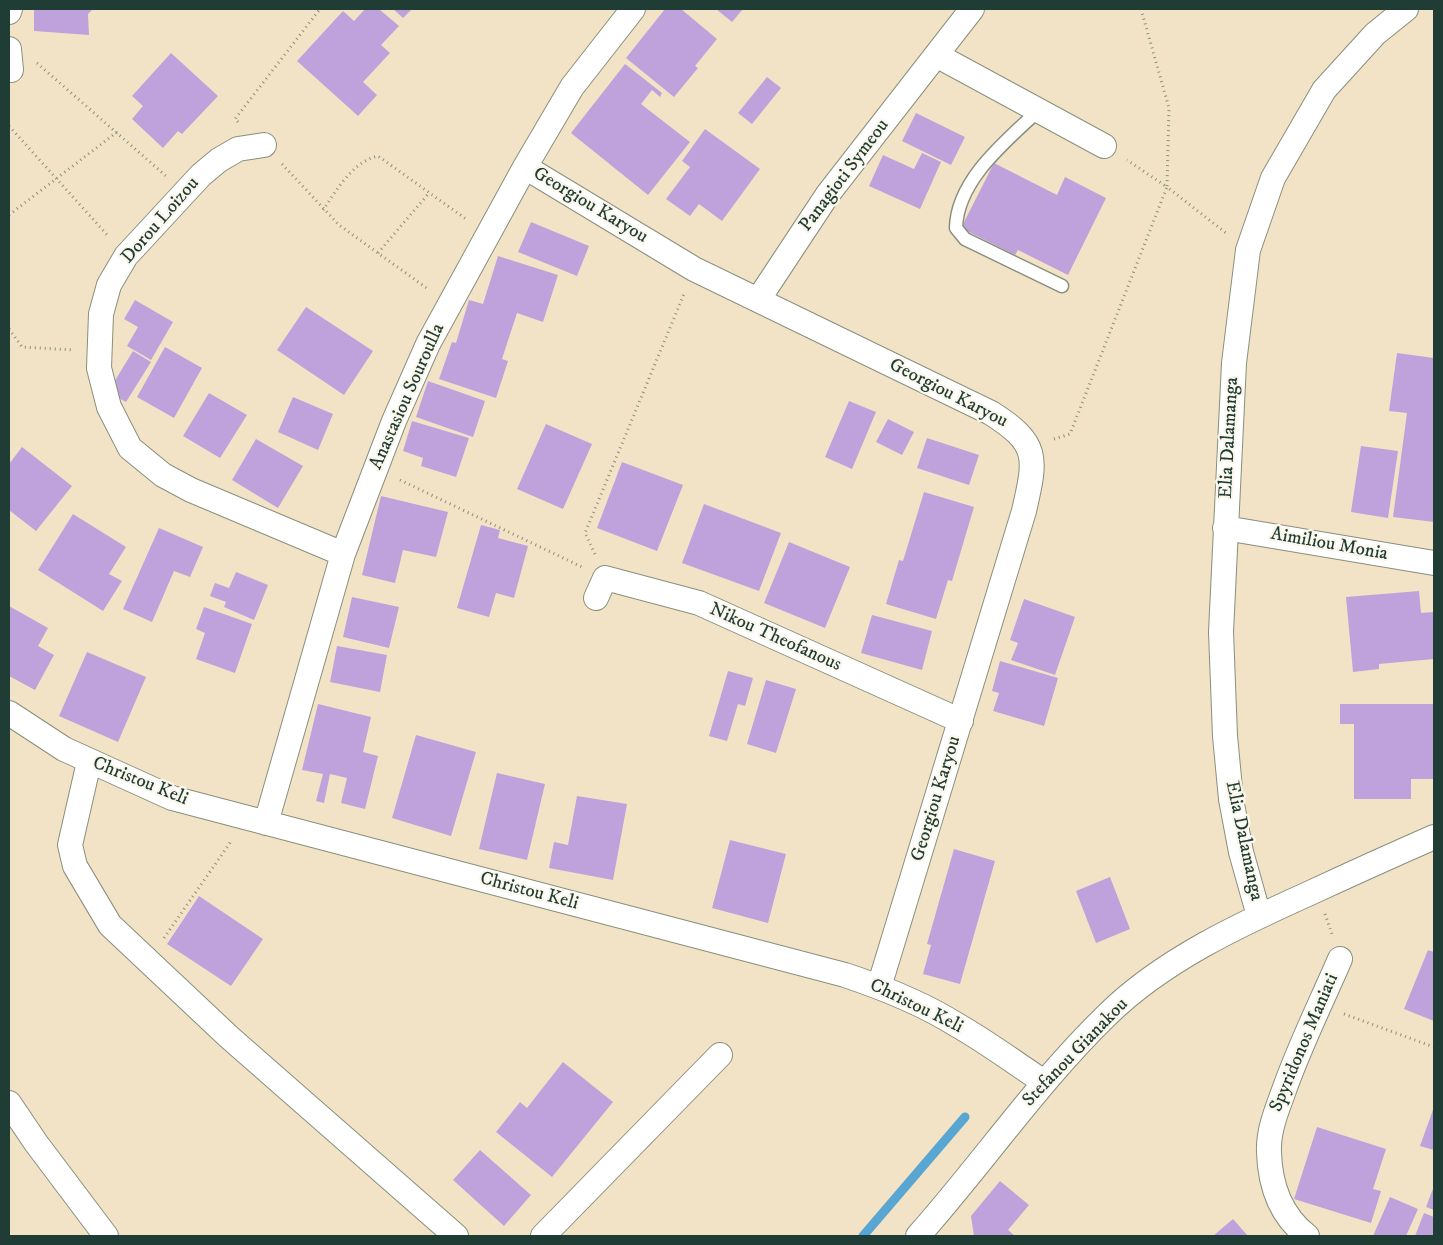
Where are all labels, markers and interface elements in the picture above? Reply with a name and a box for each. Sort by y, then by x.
street label: Panagioti Symeou [795,115,895,237]
street label: Georgiou Karyou [528,163,652,249]
street label: Dorou Loizou [117,173,205,269]
street label: Anastasiou Souroulla [366,320,450,474]
street label: Georgiou Karyou [885,354,1011,434]
street label: Elia Dalamanga [1215,377,1245,499]
street label: Aimiliou Monia [1269,523,1389,567]
street label: Nikou Theofanous [706,599,844,677]
street label: Georgiou Karyou [907,734,967,864]
street label: Christou Keli [89,752,191,812]
street label: Elia Dalamanga [1219,779,1267,903]
street label: Christou Keli [477,868,581,916]
street label: Spyridonos Maniati [1266,970,1344,1116]
street label: Christou Keli [866,975,966,1039]
street label: Stefanou Gianakou [1018,994,1134,1112]

